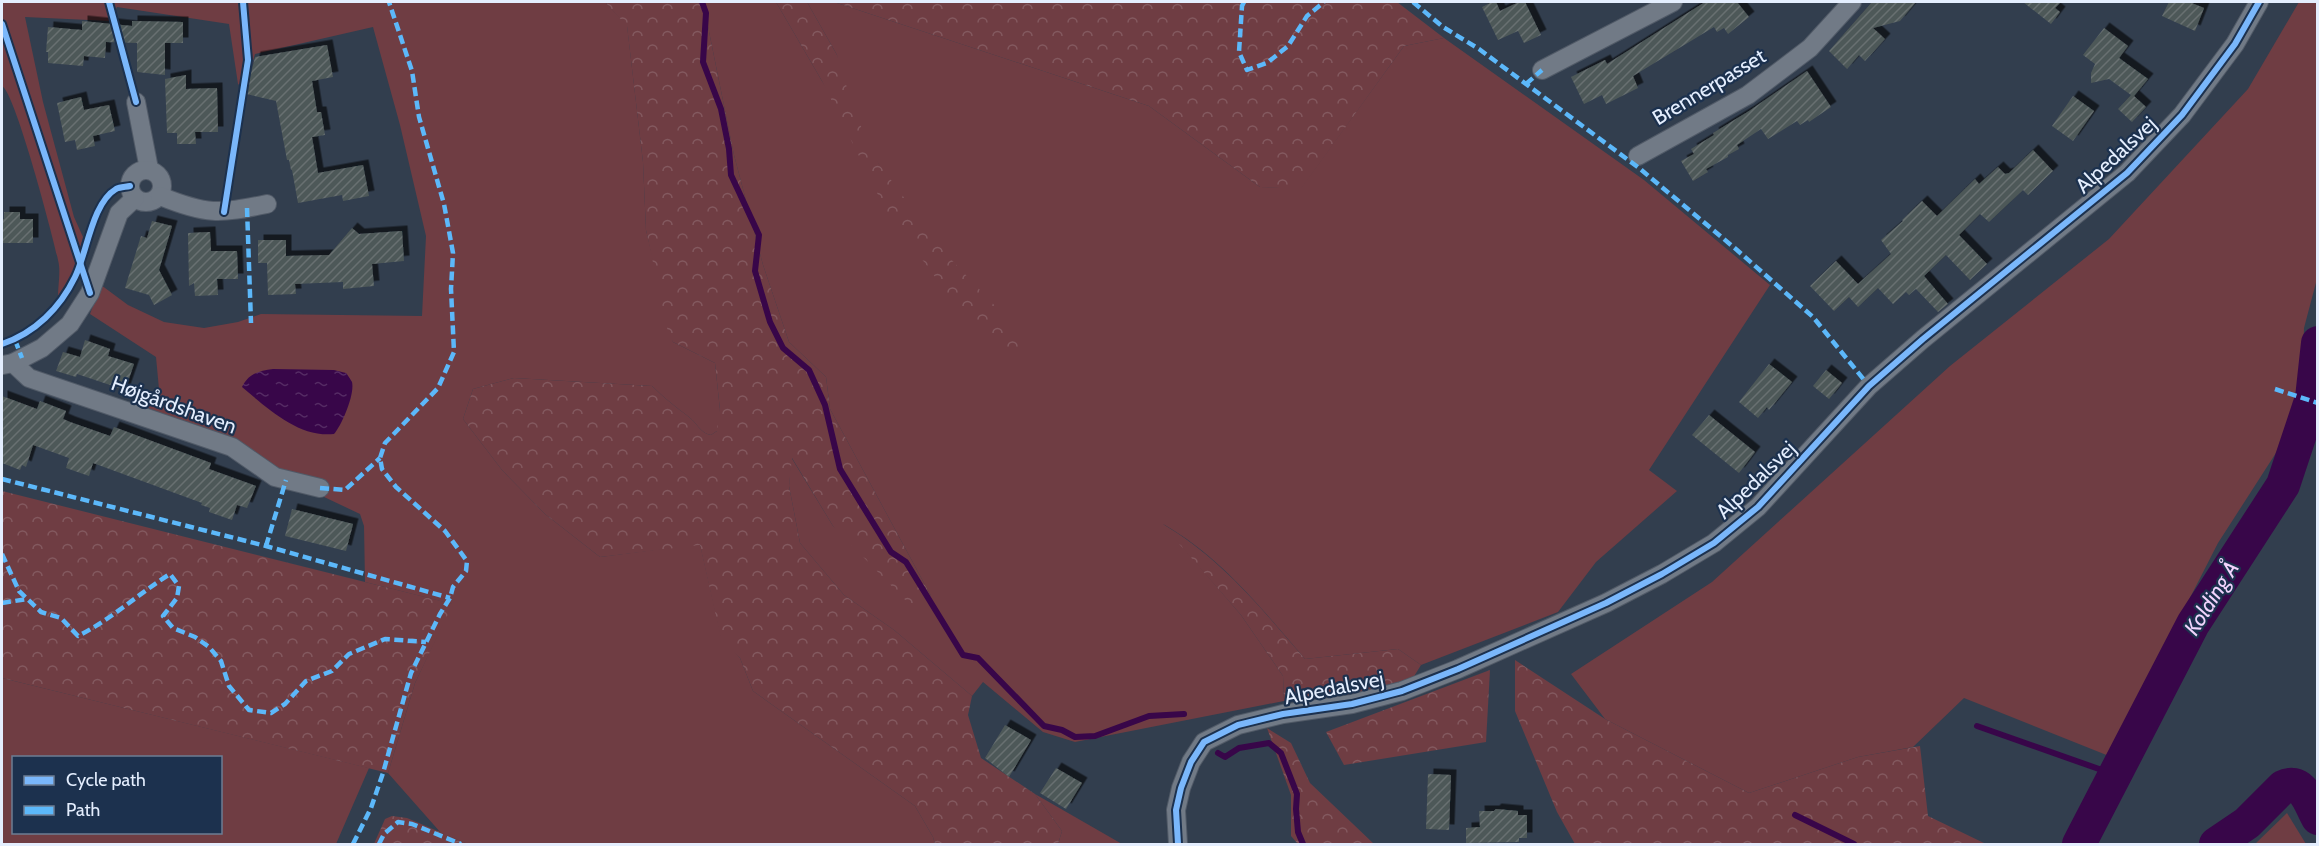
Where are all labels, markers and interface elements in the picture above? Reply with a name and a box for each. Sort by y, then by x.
street label: Brennerpasset [1648,43,1770,130]
street label: Alpedalsvej [2070,111,2162,199]
street label: Højgårdshaven [108,370,240,440]
street label: Alpedalsvej [1711,436,1801,524]
water label: Kolding Å [2177,556,2245,640]
street label: Alpedalsvej [1282,666,1386,710]
legend [12,756,222,834]
text: Cycle path [66,769,146,791]
text: Path [66,799,100,821]

